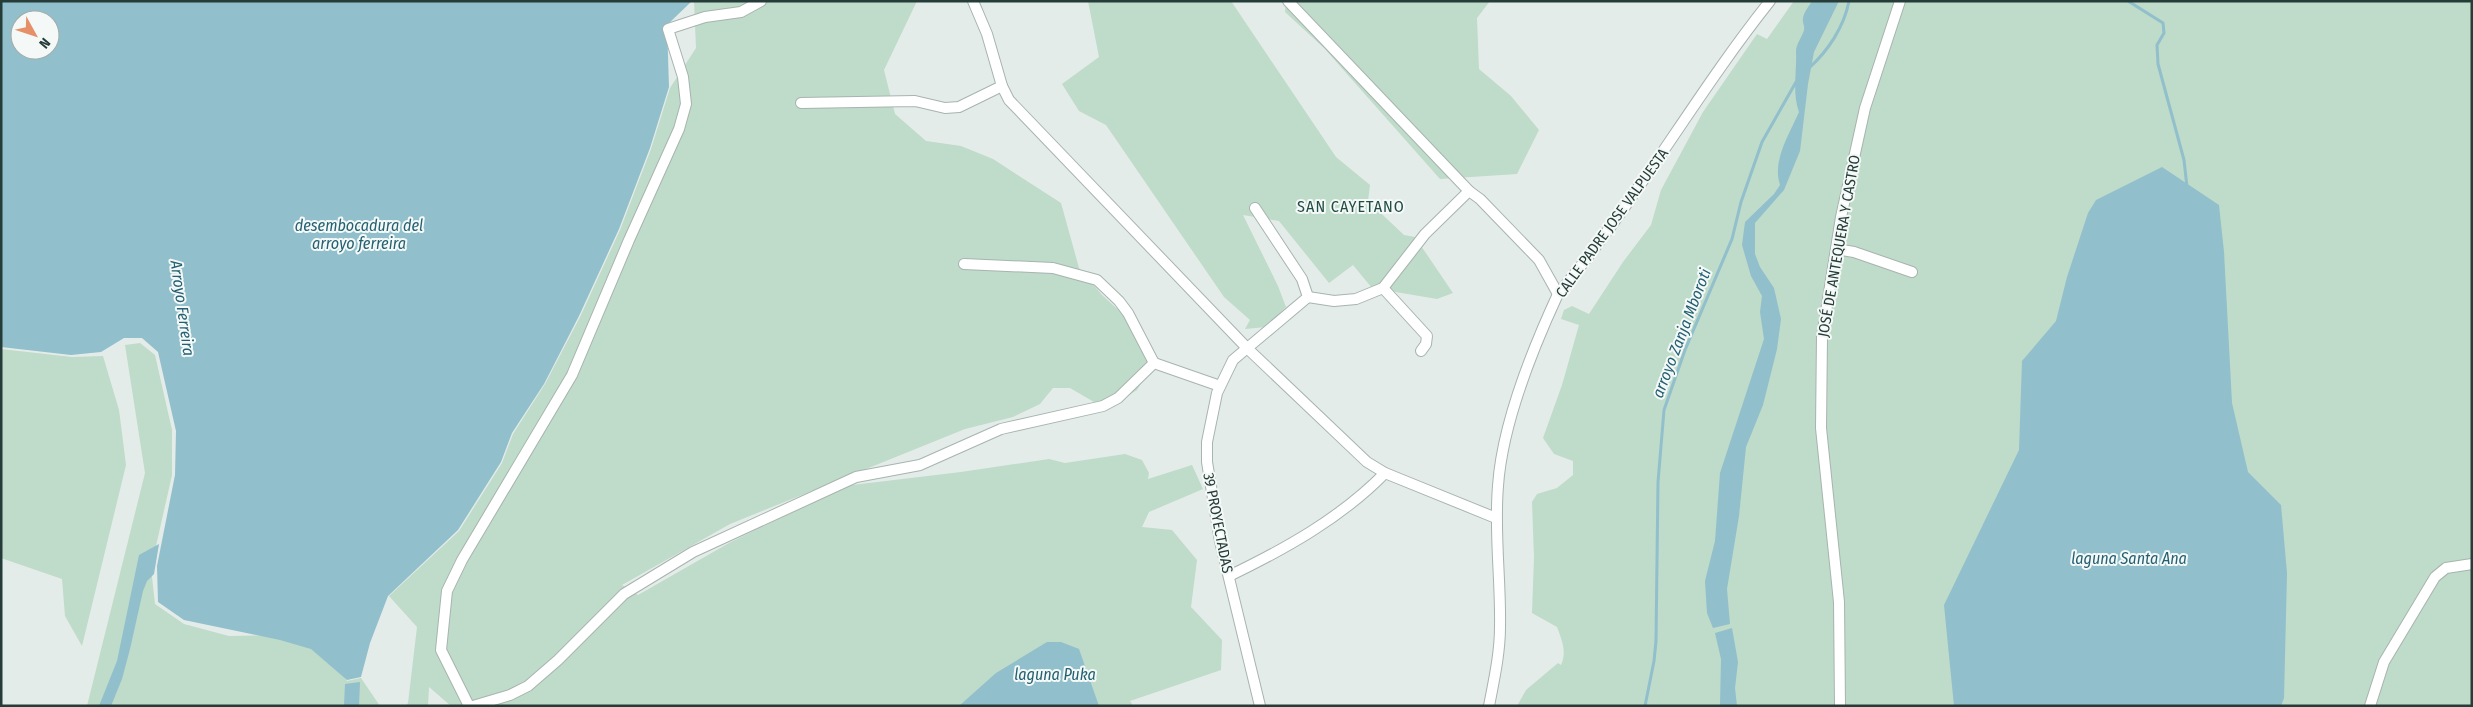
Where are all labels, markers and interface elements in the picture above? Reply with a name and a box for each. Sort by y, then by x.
north arrow [10,10,60,60]
text: N [35,34,54,52]
street label: CALLE PADRE JOSE VALPUESTA [1552,145,1672,301]
street label: JOSÉ DE ANTEQUERA Y CASTRO [1814,154,1864,338]
district label: SAN CAYETANO [1297,197,1405,216]
water label: desembocadura del arroyo ferreira [295,216,423,253]
water label: Arroyo Ferreira [166,258,199,357]
water label: arroyo Zanja Mboroti [1648,266,1715,401]
street label: 39 PROYECTADAS [1199,471,1237,575]
water label: laguna Santa Ana [2071,549,2187,568]
water label: laguna Puka [1014,665,1096,684]

